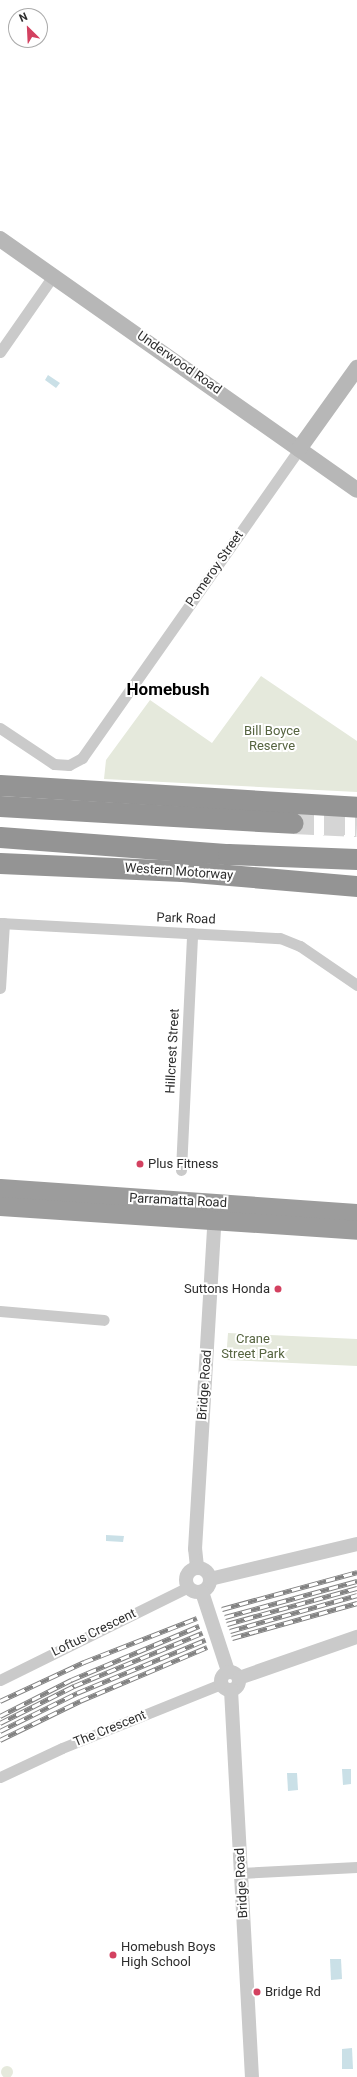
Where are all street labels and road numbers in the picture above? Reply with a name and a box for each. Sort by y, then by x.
street label: Underwood Road [134,328,224,398]
street label: Pomeroy Street [183,528,247,610]
street label: Western Motorway [124,860,234,884]
street label: Park Road [156,910,216,928]
street label: Hillcrest Street [163,1008,183,1094]
street label: Parramatta Road [129,1191,227,1211]
street label: Bridge Road [195,1349,215,1421]
street label: Loftus Crescent [49,1606,139,1660]
street label: The Crescent [72,1707,148,1751]
street label: Bridge Road [232,1848,252,1918]

